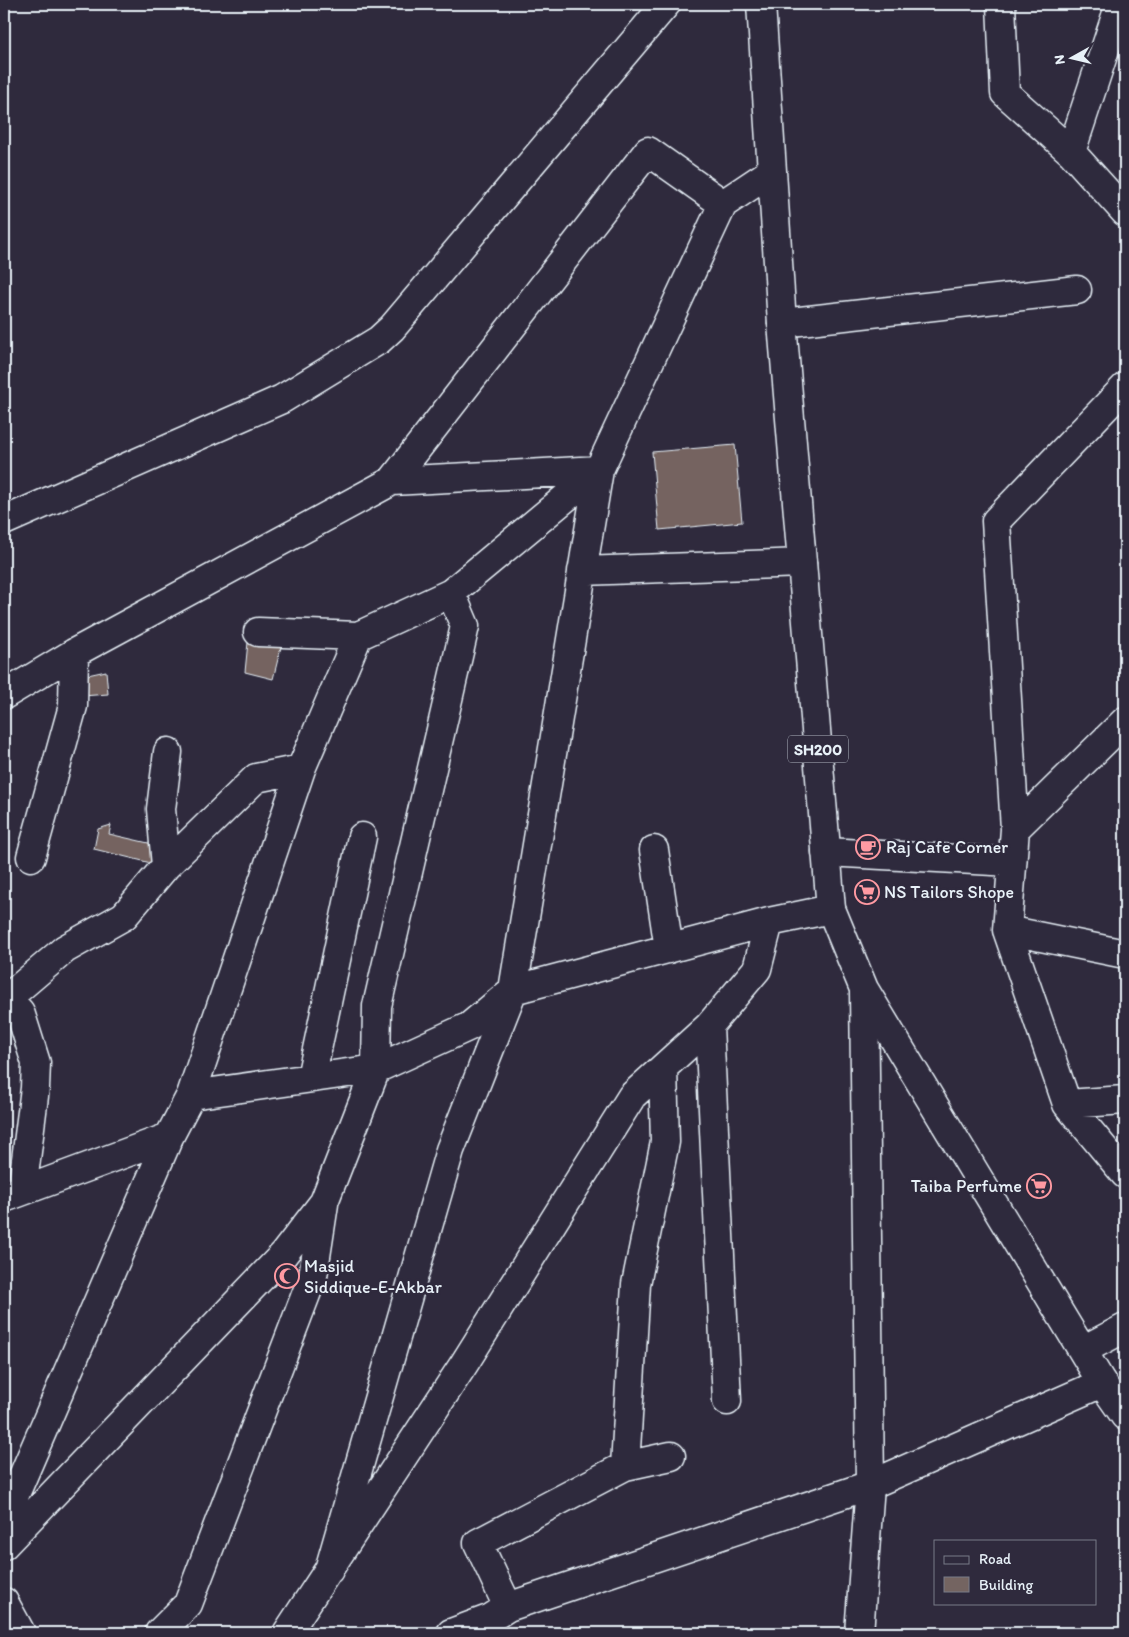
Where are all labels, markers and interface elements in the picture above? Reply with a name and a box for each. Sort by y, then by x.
north arrow [1046,32,1096,82]
text: N [1051,54,1069,66]
road number: SH200 [788,736,848,762]
cafe icon: Raj Cafe Corner [855,834,881,860]
place label: Raj Cafe Corner [886,836,1008,858]
supermarket icon: NS Tailors Shope [854,879,880,905]
place label: NS Tailors Shope [884,881,1014,903]
supermarket icon: Taiba Perfume [1026,1173,1052,1199]
place label: Taiba Perfume [911,1175,1022,1197]
place label: Masjid Siddique-E-Akbar [304,1255,443,1298]
mosque icon: Masjid Siddique-E-Akbar [274,1263,300,1289]
legend [934,1540,1096,1604]
text: Road [979,1550,1012,1568]
text: Building [979,1576,1033,1594]

